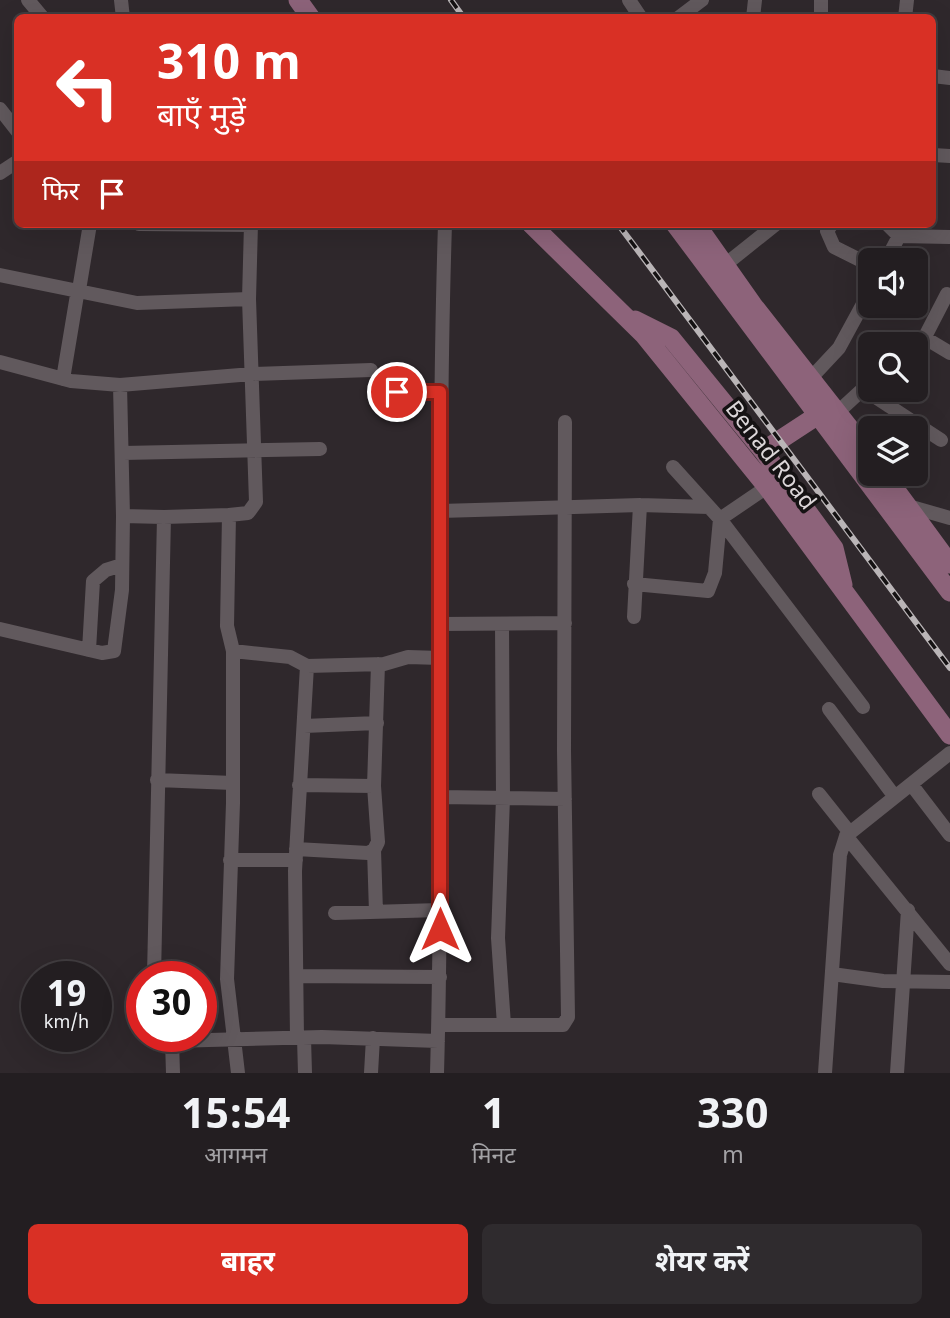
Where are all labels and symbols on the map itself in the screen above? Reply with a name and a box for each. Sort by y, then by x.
pin [367,362,427,422]
street label: Benad Road [717,396,821,517]
position arrow [403,892,477,966]
speed limit sign: 30 [126,961,217,1052]

